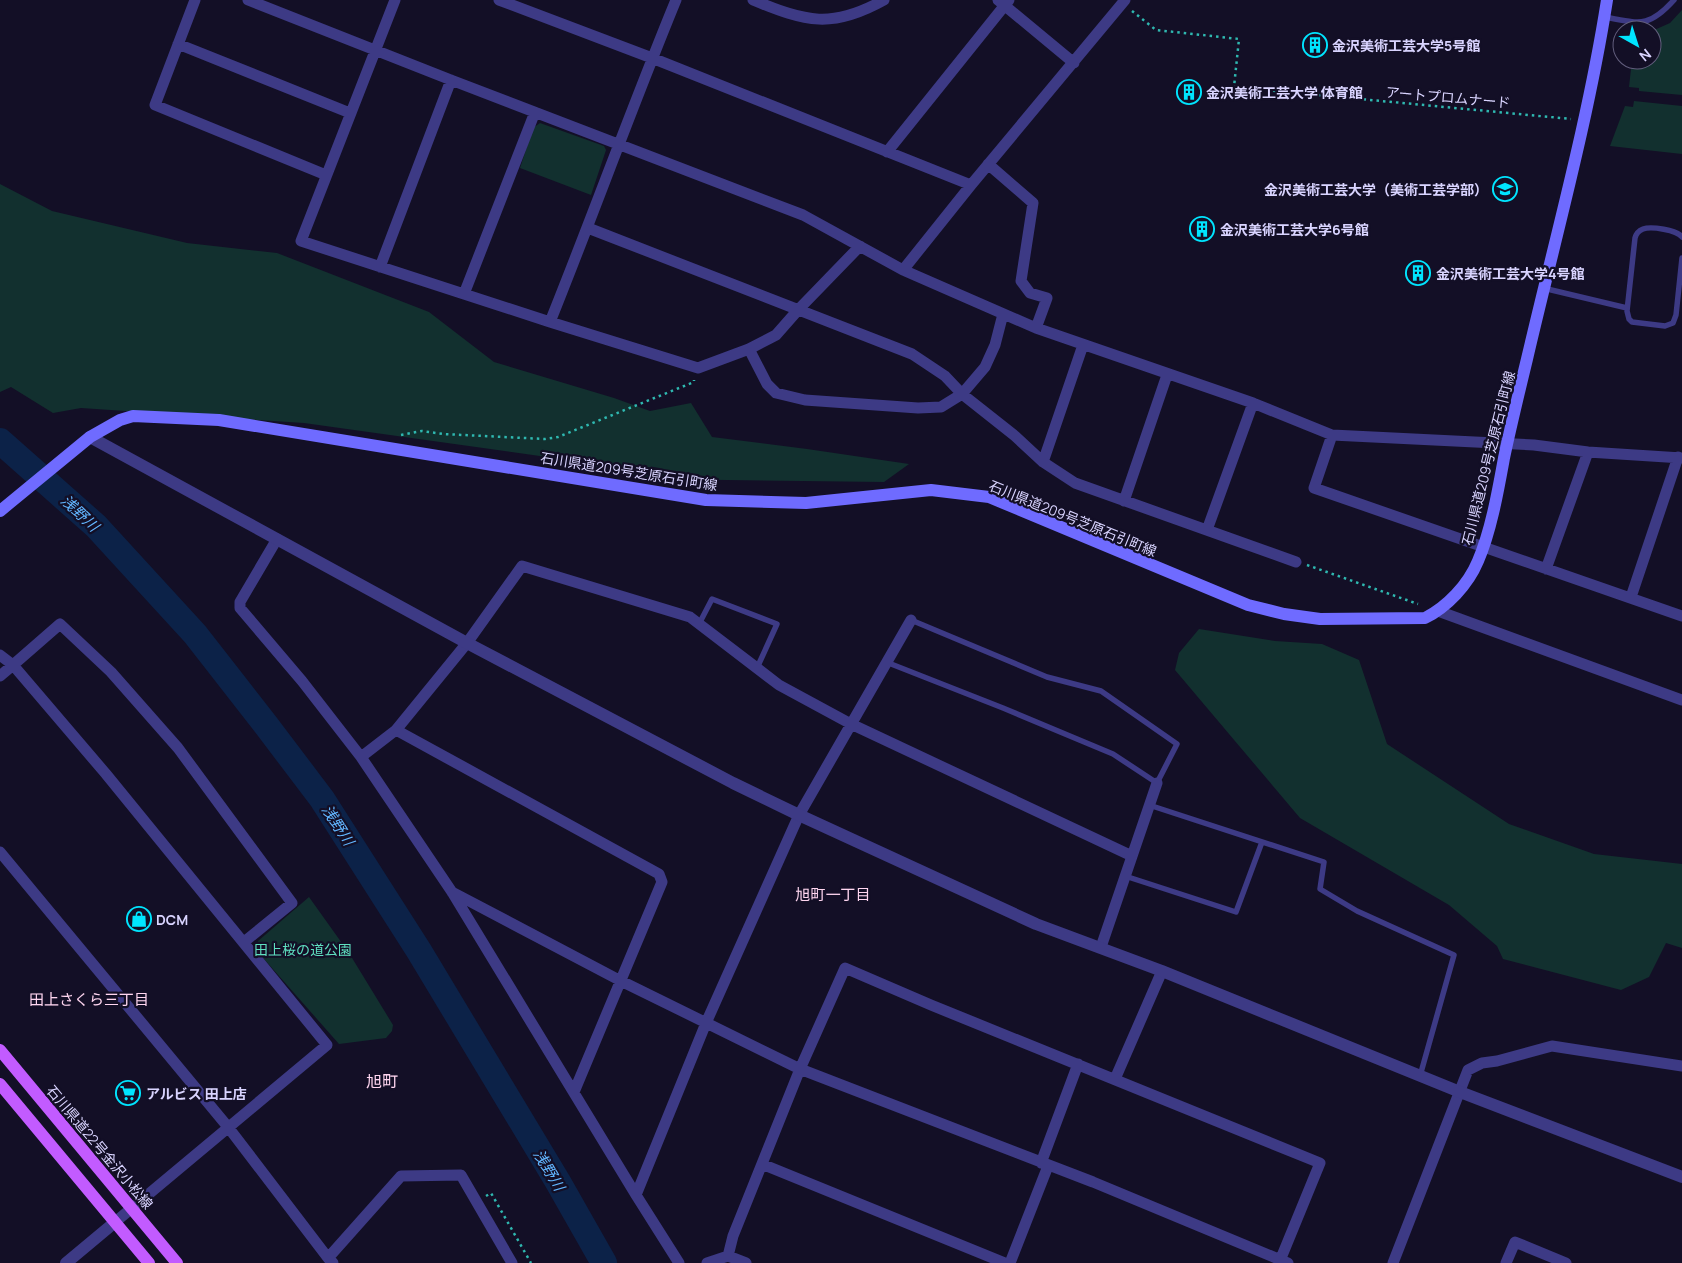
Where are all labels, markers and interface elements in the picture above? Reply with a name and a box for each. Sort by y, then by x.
north arrow [1612,20,1662,70]
building icon: 金沢美術工芸大学5号館 [1302,32,1328,58]
place label: 金沢美術工芸大学5号館 [1332,36,1480,55]
text: N [1636,45,1655,66]
building icon: 金沢美術工芸大学 体育館 [1176,79,1202,105]
street label: アートプロムナード [1385,82,1511,112]
place label: 金沢美術工芸大学 体育館 [1206,83,1363,102]
school or university icon: 金沢美術工芸大学（美術工芸学部） [1492,176,1518,202]
place label: 金沢美術工芸大学（美術工芸学部） [1264,180,1488,199]
building icon: 金沢美術工芸大学6号館 [1189,216,1215,242]
place label: 金沢美術工芸大学6号館 [1220,220,1369,239]
building icon: 金沢美術工芸大学4号館 [1405,260,1431,286]
place label: 金沢美術工芸大学4号館 [1436,264,1585,283]
street label: 石川県道209号芝原石引町線 [1457,369,1519,547]
street label: 石川県道209号芝原石引町線 [539,448,719,494]
street label: 石川県道209号芝原石引町線 [986,476,1160,560]
water label: 浅野川 [56,490,105,537]
water label: 浅野川 [317,800,360,851]
district label: 旭町一丁目 [795,884,871,905]
shop icon: DCM [126,906,152,932]
place label: DCM [156,910,188,929]
park label: 田上桜の道公園 [254,940,352,959]
district label: 田上さくら三丁目 [29,989,149,1010]
district label: 旭町 [366,1070,398,1092]
supermarket icon: アルビス 田上店 [115,1080,141,1106]
street label: 石川県道22号金沢小松線 [43,1081,157,1213]
place label: アルビス 田上店 [146,1084,247,1103]
water label: 浅野川 [528,1145,571,1196]

